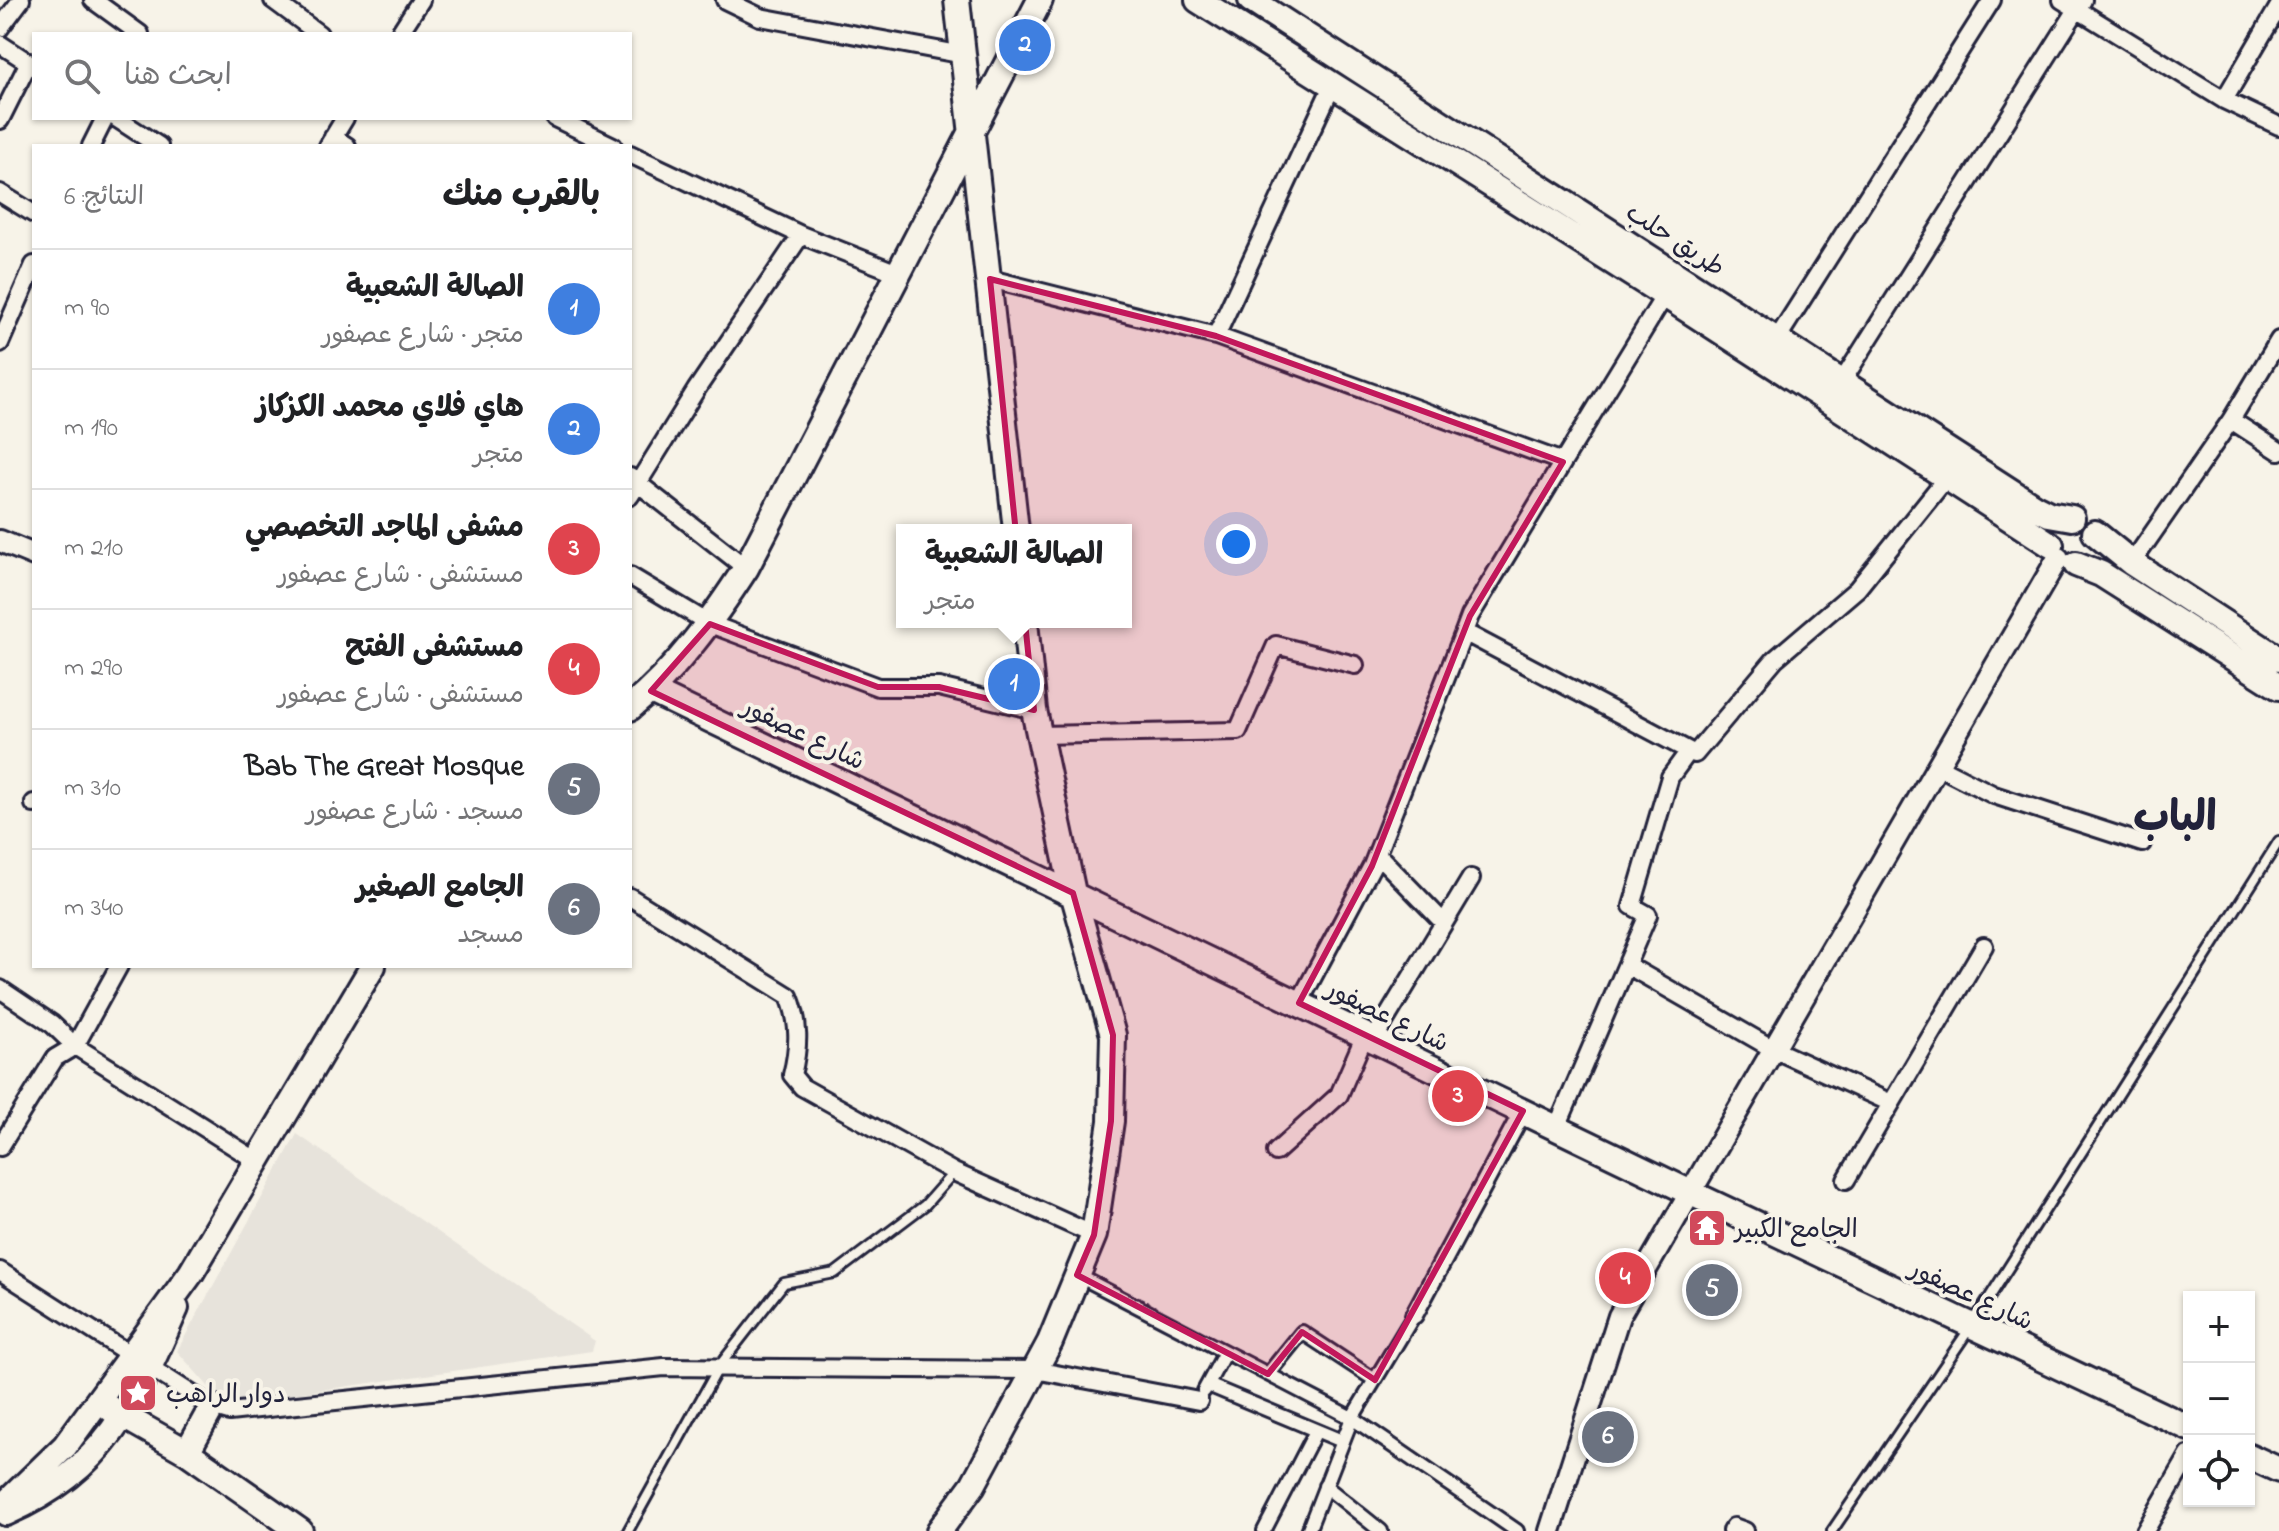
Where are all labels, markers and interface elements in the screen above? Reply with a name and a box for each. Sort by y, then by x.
pin: 2 [999,15,1051,75]
search box [32,32,632,120]
icon: search [60,54,104,98]
text: ابحث هنا [124,55,232,99]
text: بالقرب منك [442,172,600,222]
text: النتائج: 6 [64,179,144,217]
street label: طريق حلب [1617,195,1732,288]
text: الصالة الشعبية [346,267,524,311]
text: 90 m [64,290,110,328]
text: 1 [570,290,578,328]
text: متجر · شارع عصفور [322,317,524,355]
text: هاي فلاي محمد الكزكاز [256,387,524,431]
text: 190 m [64,410,118,448]
text: 2 [568,410,580,448]
text: متجر [473,437,524,475]
text: مشفى الماجد التخصصي [245,507,524,551]
popup [896,524,1132,628]
your location [1216,524,1256,564]
text: 210 m [64,530,123,568]
text: 3 [569,530,579,568]
text: الصالة الشعبية [925,534,1103,578]
text: مستشفى · شارع عصفور [278,557,524,595]
text: متجر [925,584,976,622]
text: مستشفى الفتح [345,627,524,671]
text: 290 m [64,650,123,688]
text: 4 [569,650,579,688]
pin: 1 [988,654,1040,714]
text: مستشفى · شارع عصفور [278,677,524,715]
street label: شارع عصفور [733,689,871,782]
text: Bab The Great Mosque [244,746,524,790]
text: 310 m [64,770,121,808]
text: 5 [567,770,581,808]
district label: الباب [2133,789,2217,850]
text: مسجد · شارع عصفور [306,794,524,832]
text: الجامع الصغير [356,867,524,911]
text: 340 m [64,890,123,928]
text: 6 [568,890,580,928]
text: مسجد [457,917,524,955]
street label: شارع عصفور [1317,971,1455,1064]
pin: 3 [1432,1066,1484,1126]
temple icon: الجامع الكبير [1686,1207,1728,1249]
place label: الجامع الكبير [1733,1212,1858,1250]
pin: 4 [1599,1248,1651,1308]
street label: شارع عصفور [1901,1251,2039,1342]
pin: 5 [1686,1260,1738,1320]
map controls [2183,1291,2255,1507]
button: + [2183,1291,2255,1363]
button: − [2183,1363,2255,1435]
place icon: دوار الراهب [117,1372,159,1414]
place label: دوار الراهب [166,1377,286,1415]
pin: 6 [1582,1407,1634,1467]
button: locate [2183,1435,2255,1507]

